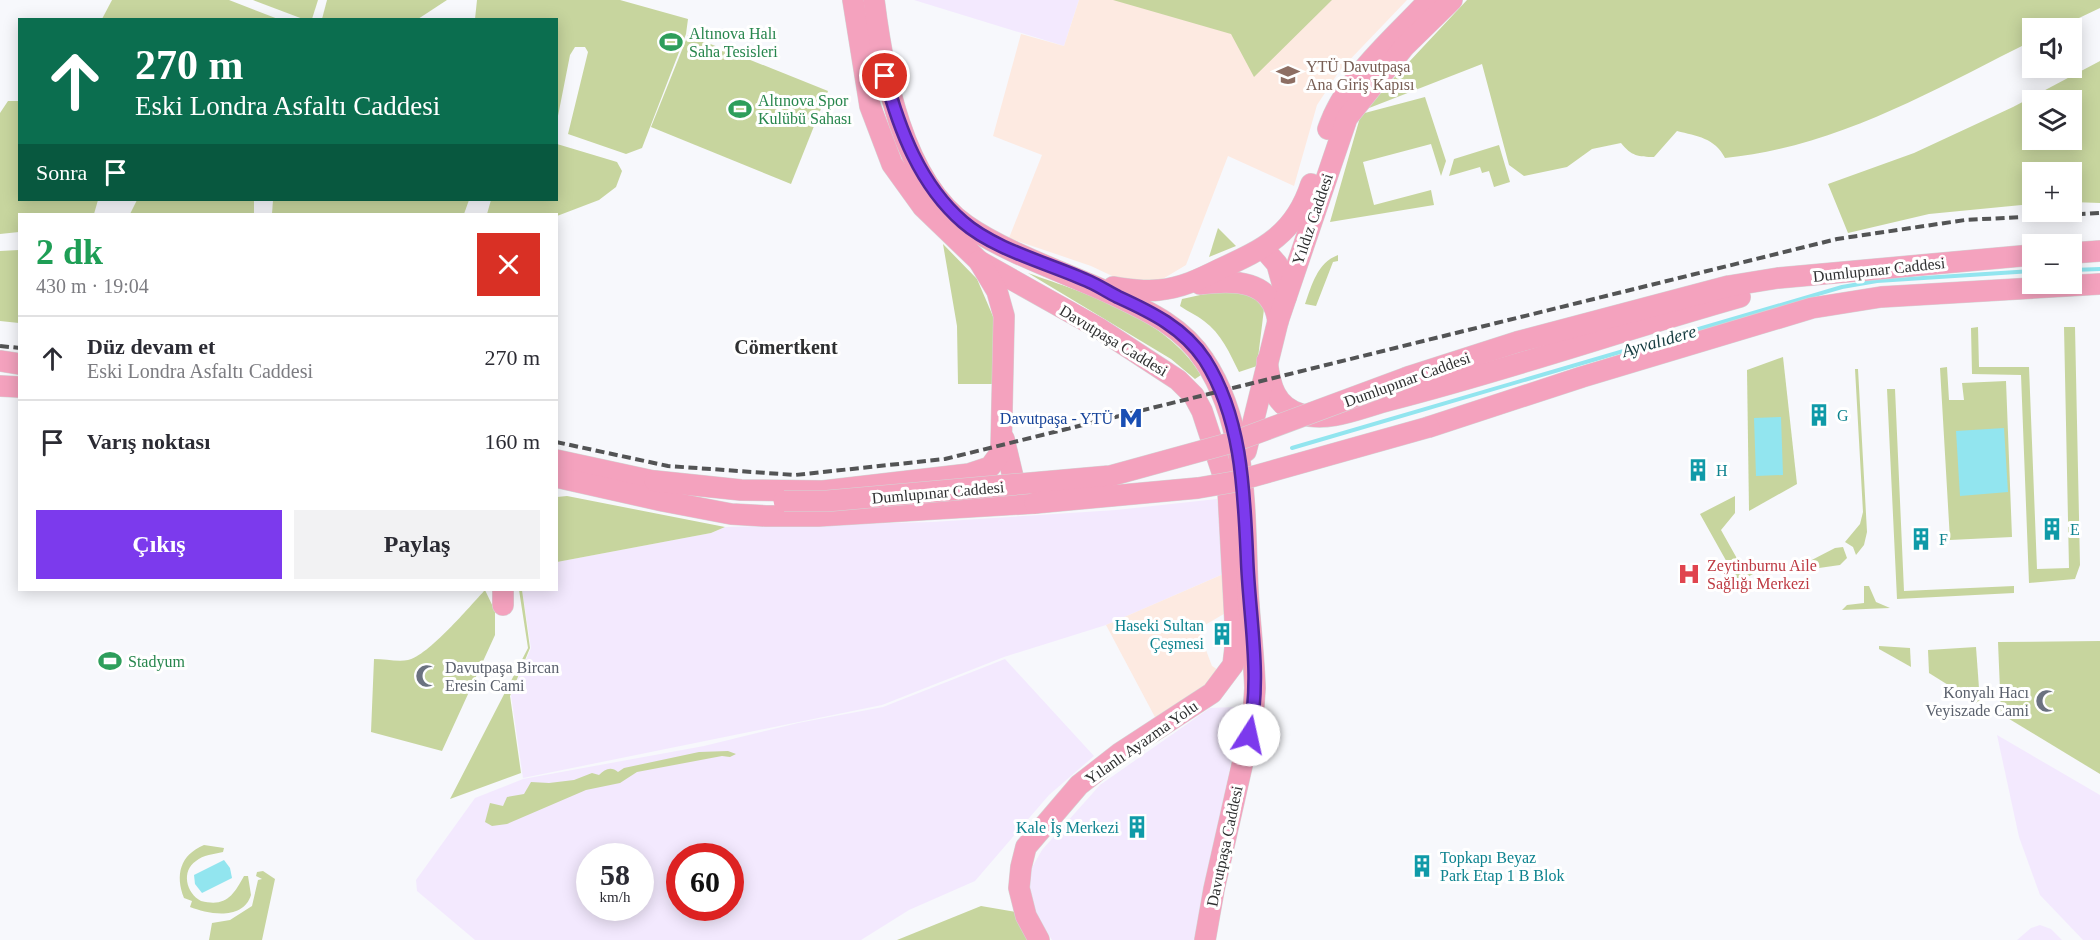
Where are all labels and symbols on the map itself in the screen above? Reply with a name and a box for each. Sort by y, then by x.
place label: Altınova Halı Saha Tesisleri [689,25,778,60]
sports icon: Altınova Halı Saha Tesisleri [658,29,684,55]
pin [859,50,910,101]
place label: YTÜ Davutpaşa Ana Giriş Kapısı [1306,58,1415,94]
school or university icon: YTÜ Davutpaşa Ana Giriş Kapısı [1275,62,1301,88]
place label: Altınova Spor Kulübü Sahası [758,92,852,127]
sports icon: Altınova Spor Kulübü Sahası [727,96,753,122]
street label: Yıldız Caddesi [1289,171,1336,267]
street label: Dumlupınar Caddesi [1812,254,1947,286]
street label: Davutpaşa Caddesi [1056,301,1171,381]
water label: Ayvalıdere [1619,321,1698,361]
district label: Cömertkent [734,336,838,358]
street label: Dumlupınar Caddesi [1342,349,1473,411]
building icon: G [1806,402,1832,428]
metro station icon: Davutpaşa - YTÜ [1118,405,1144,431]
place label: G [1837,407,1849,424]
place label: Davutpaşa - YTÜ [1000,410,1113,428]
building icon: H [1685,457,1711,483]
place label: H [1716,462,1728,479]
street label: Dumlupınar Caddesi [871,478,1006,508]
building icon: E [2039,516,2065,542]
place label: E [2070,521,2080,538]
building icon: F [1908,526,1934,552]
place label: F [1939,531,1948,548]
place label: Zeytinburnu Aile Sağlığı Merkezi [1707,557,1817,593]
hospital icon: Zeytinburnu Aile Sağlığı Merkezi [1676,561,1702,587]
place label: Haseki Sultan Çeşmesi [1115,617,1205,653]
building icon: Haseki Sultan Çeşmesi [1209,621,1235,647]
sports icon: Stadyum [97,648,123,674]
place label: Stadyum [128,653,185,671]
place label: Davutpaşa Bircan Eresin Cami [445,659,559,694]
mosque icon: Davutpaşa Bircan Eresin Cami [414,663,440,689]
place label: Konyalı Hacı Veyiszade Cami [1925,684,2030,720]
mosque icon: Konyalı Hacı Veyiszade Cami [2034,688,2060,714]
street label: Yılanlı Ayazma Yolu [1082,697,1201,788]
position arrow [1217,703,1281,767]
street label: Davutpaşa Caddesi [1203,784,1247,908]
building icon: Kale İş Merkezi [1124,814,1150,840]
place label: Kale İş Merkezi [1016,819,1120,837]
speed limit sign: 60 [666,843,744,921]
place label: Topkapı Beyaz Park Etap 1 B Blok [1440,849,1564,885]
building icon: Topkapı Beyaz Park Etap 1 B Blok [1409,853,1435,879]

